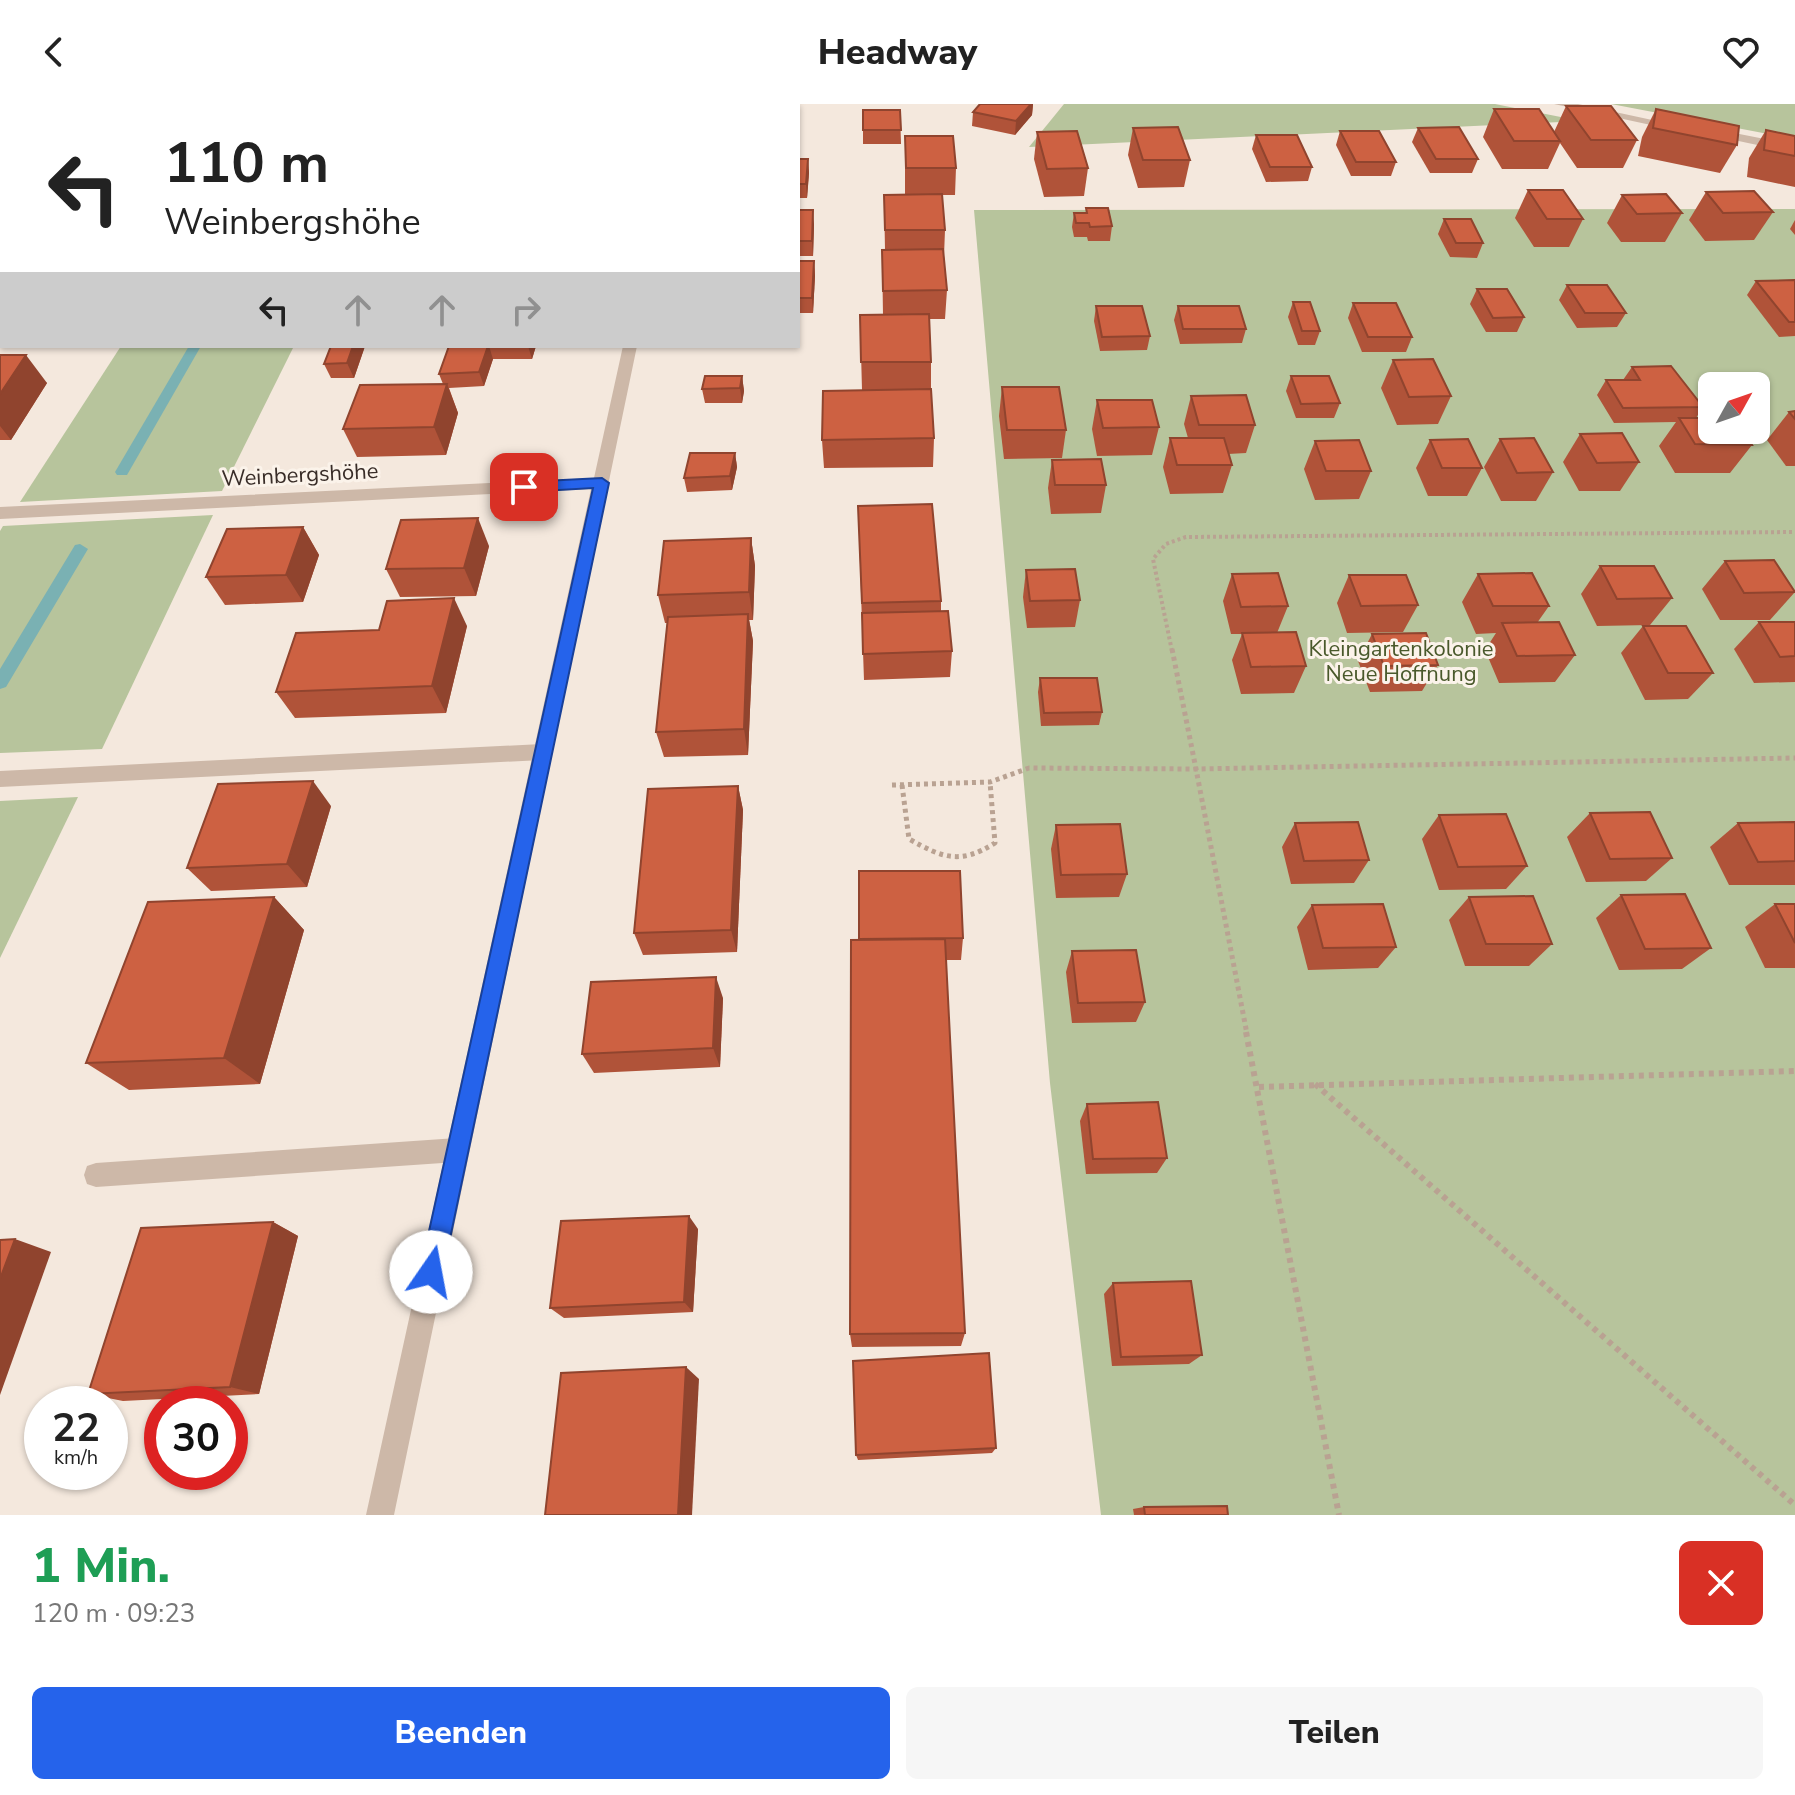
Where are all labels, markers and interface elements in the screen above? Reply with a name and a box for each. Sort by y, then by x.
text: Headway [818,28,977,77]
icon: back [32,30,76,74]
icon: heart [1719,30,1763,74]
text: 110 m [164,125,329,202]
icon: left [32,136,136,240]
text: Weinbergshöhe [164,198,421,247]
icon: left [252,288,296,332]
icon: ahead [336,288,380,332]
icon: ahead [420,288,464,332]
icon: right [504,288,548,332]
north arrow [1698,372,1770,444]
map controls [1698,372,1770,444]
pin [490,453,558,521]
street label: Weinbergshöhe [221,456,379,494]
icon: arrive [502,465,546,509]
park label: Kleingartenkolonie Neue Hoffnung [1308,634,1494,689]
position arrow [389,1230,473,1314]
speed limit sign: 30 [144,1386,248,1490]
text: 22 [52,1401,100,1455]
text: km/h [54,1444,98,1471]
text: 1 Min. [32,1533,170,1599]
button: close [1679,1541,1763,1625]
text: 120 m · 09:23 [32,1596,195,1631]
button: Beenden [32,1687,890,1779]
button: Teilen [906,1687,1763,1779]

